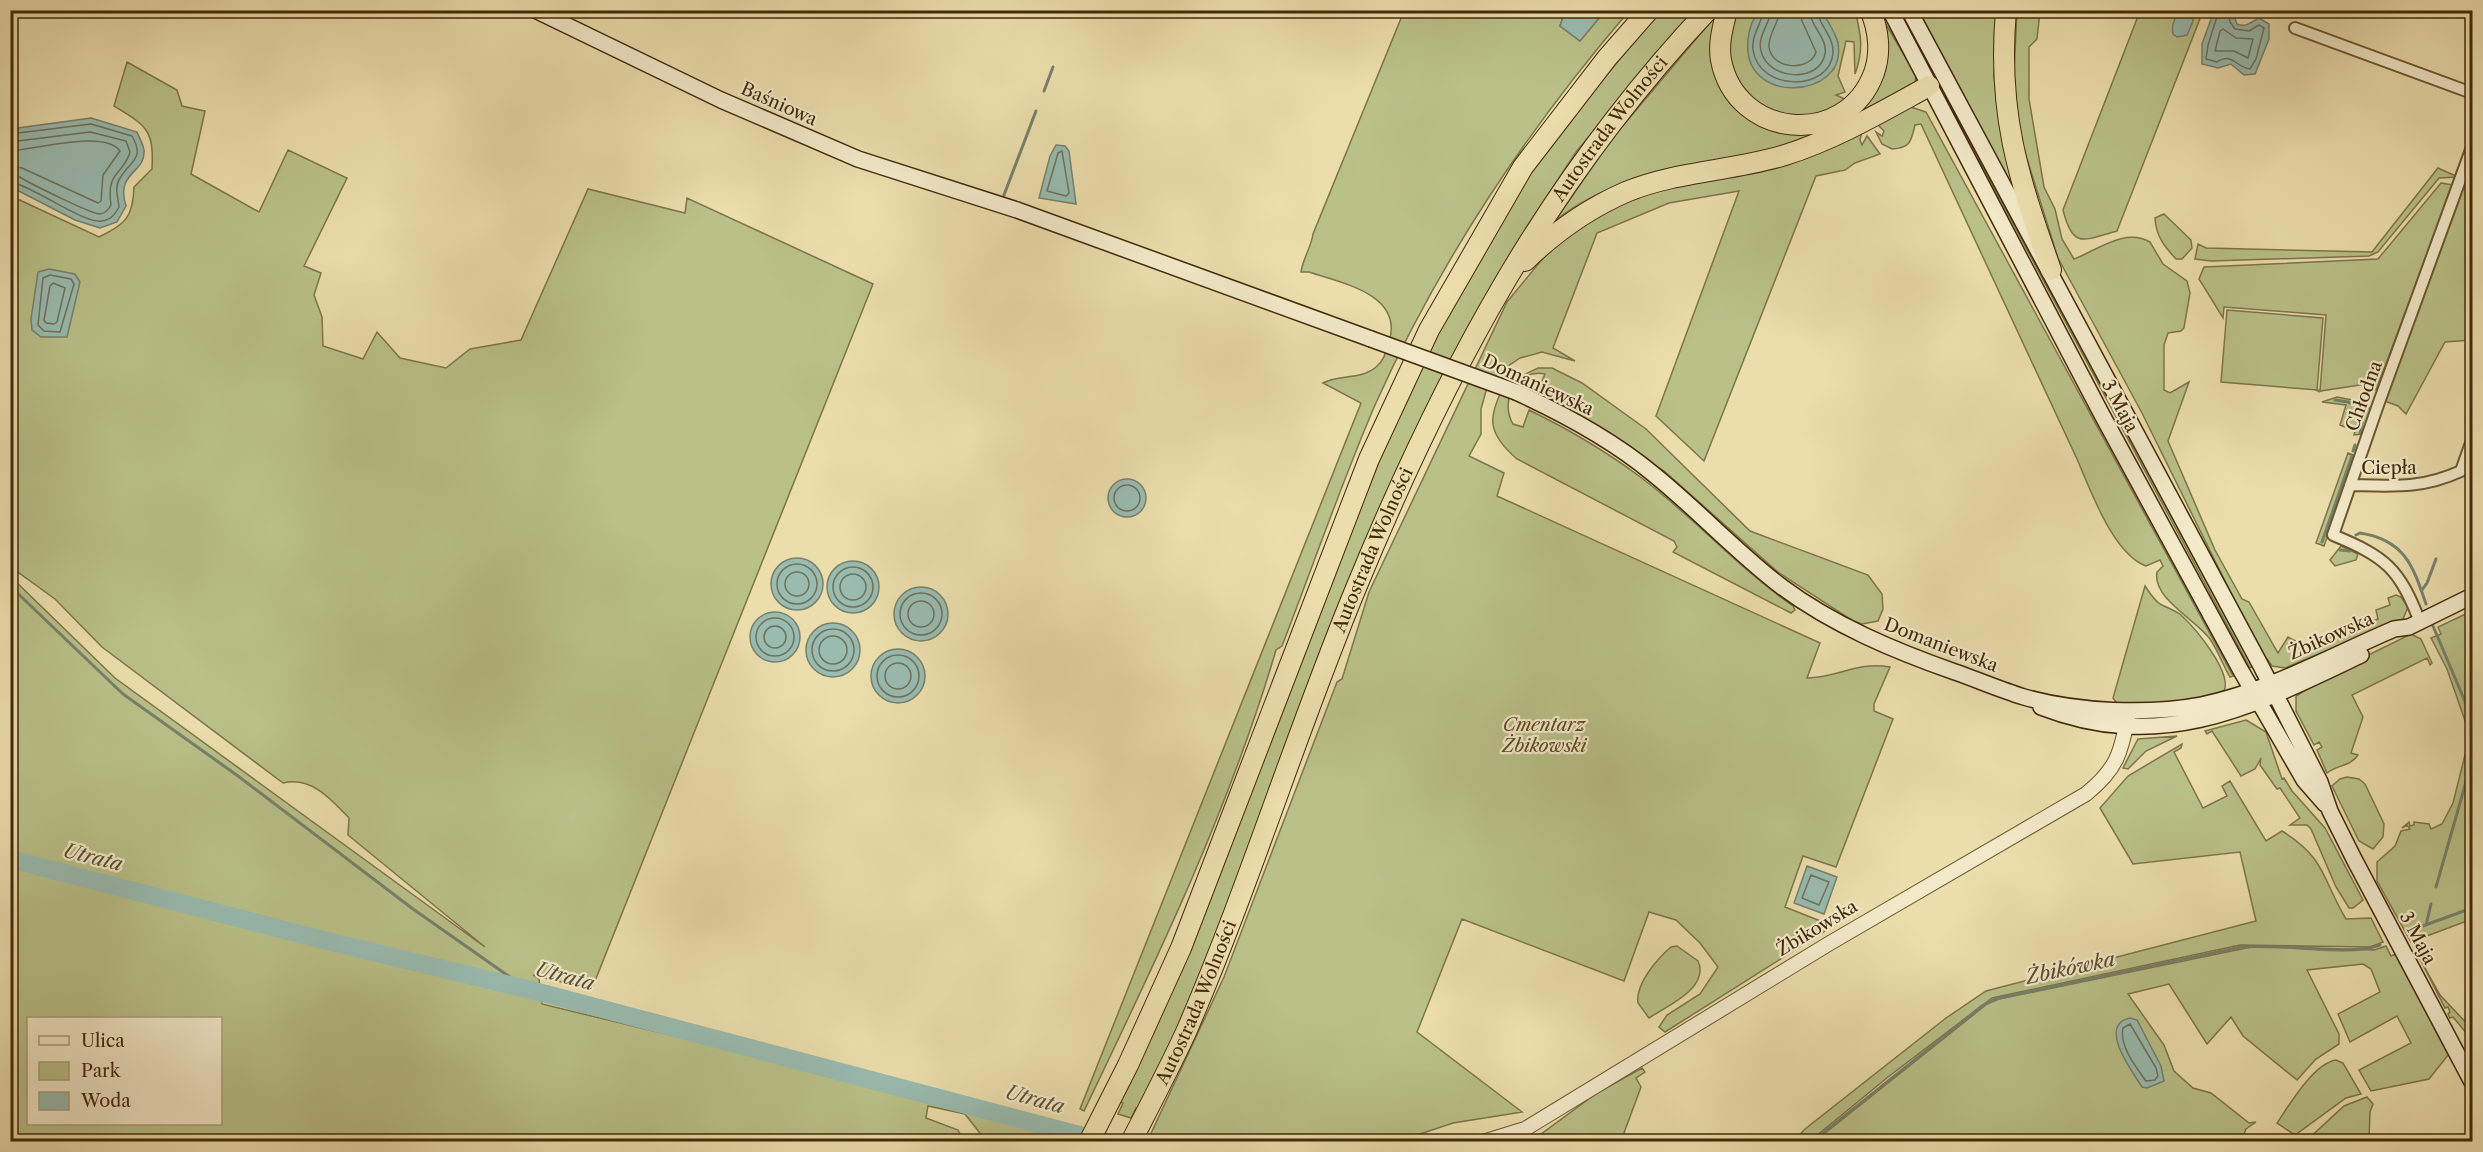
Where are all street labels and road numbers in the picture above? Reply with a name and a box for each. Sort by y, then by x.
street label: Autostrada Wolności [1547,51,1673,207]
street label: Baśniowa [737,77,821,131]
street label: Domaniewska [1479,350,1598,421]
street label: Chłodna [2341,357,2387,434]
street label: 3 Maja [2097,376,2143,437]
street label: Ciepła [2361,457,2417,479]
street label: Autostrada Wolności [1328,464,1418,636]
street label: Żbikowska [2285,606,2377,664]
street label: Domaniewska [1881,613,2002,677]
street label: Żbikowska [1772,894,1862,961]
street label: 3 Maja [2395,908,2441,969]
street label: Autostrada Wolności [1151,917,1241,1089]

